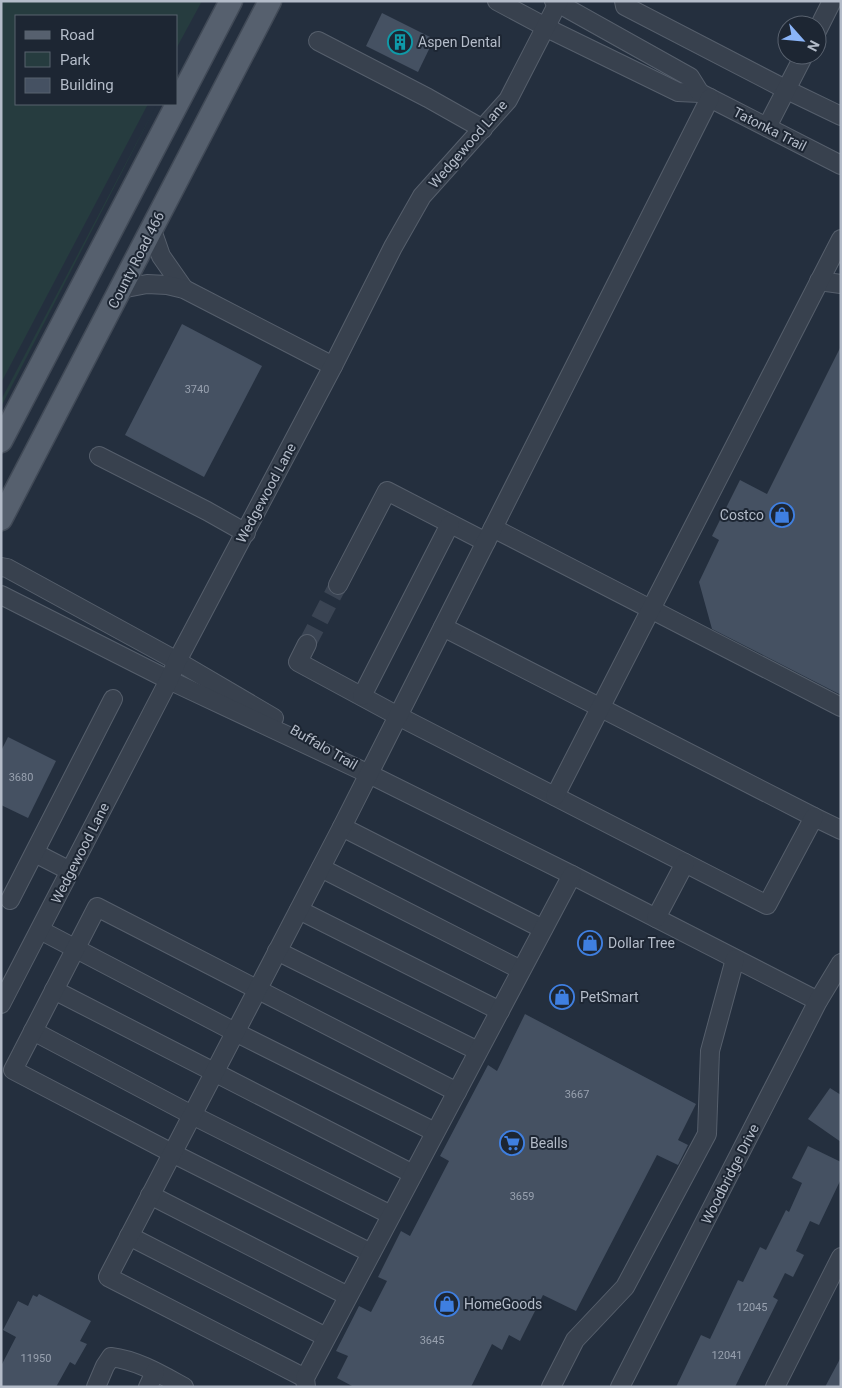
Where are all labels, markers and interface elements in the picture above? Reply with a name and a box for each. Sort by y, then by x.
legend [15,15,178,105]
north arrow [777,15,827,65]
text: Road [60,26,94,44]
building icon: Aspen Dental [387,29,413,55]
place label: Aspen Dental [418,34,501,50]
text: N [804,38,823,54]
text: Park [60,51,91,69]
text: Building [60,76,114,94]
street label: Wedgewood Lane [426,97,510,191]
street label: Tatonka Trail [731,104,809,154]
street label: County Road 466 [105,209,167,311]
house number: 3740 [185,383,209,396]
street label: Wedgewood Lane [233,440,299,546]
shop icon: Costco [769,502,795,528]
place label: Costco [720,507,764,523]
street label: Buffalo Trail [287,721,361,773]
house number: 3680 [9,771,33,784]
street label: Wedgewood Lane [48,800,112,906]
shop icon: Dollar Tree [577,930,603,956]
place label: Dollar Tree [608,935,675,951]
shop icon: PetSmart [549,984,575,1010]
place label: PetSmart [580,989,639,1005]
house number: 3667 [565,1088,589,1101]
street label: Woodbridge Drive [698,1121,762,1227]
supermarket icon: Bealls [499,1130,525,1156]
place label: Bealls [530,1135,568,1151]
house number: 3659 [510,1190,534,1203]
shop icon: HomeGoods [434,1291,460,1317]
place label: HomeGoods [464,1296,542,1312]
house number: 12045 [737,1301,767,1314]
house number: 3645 [420,1334,444,1347]
house number: 12041 [712,1349,742,1362]
house number: 11950 [21,1352,51,1365]

